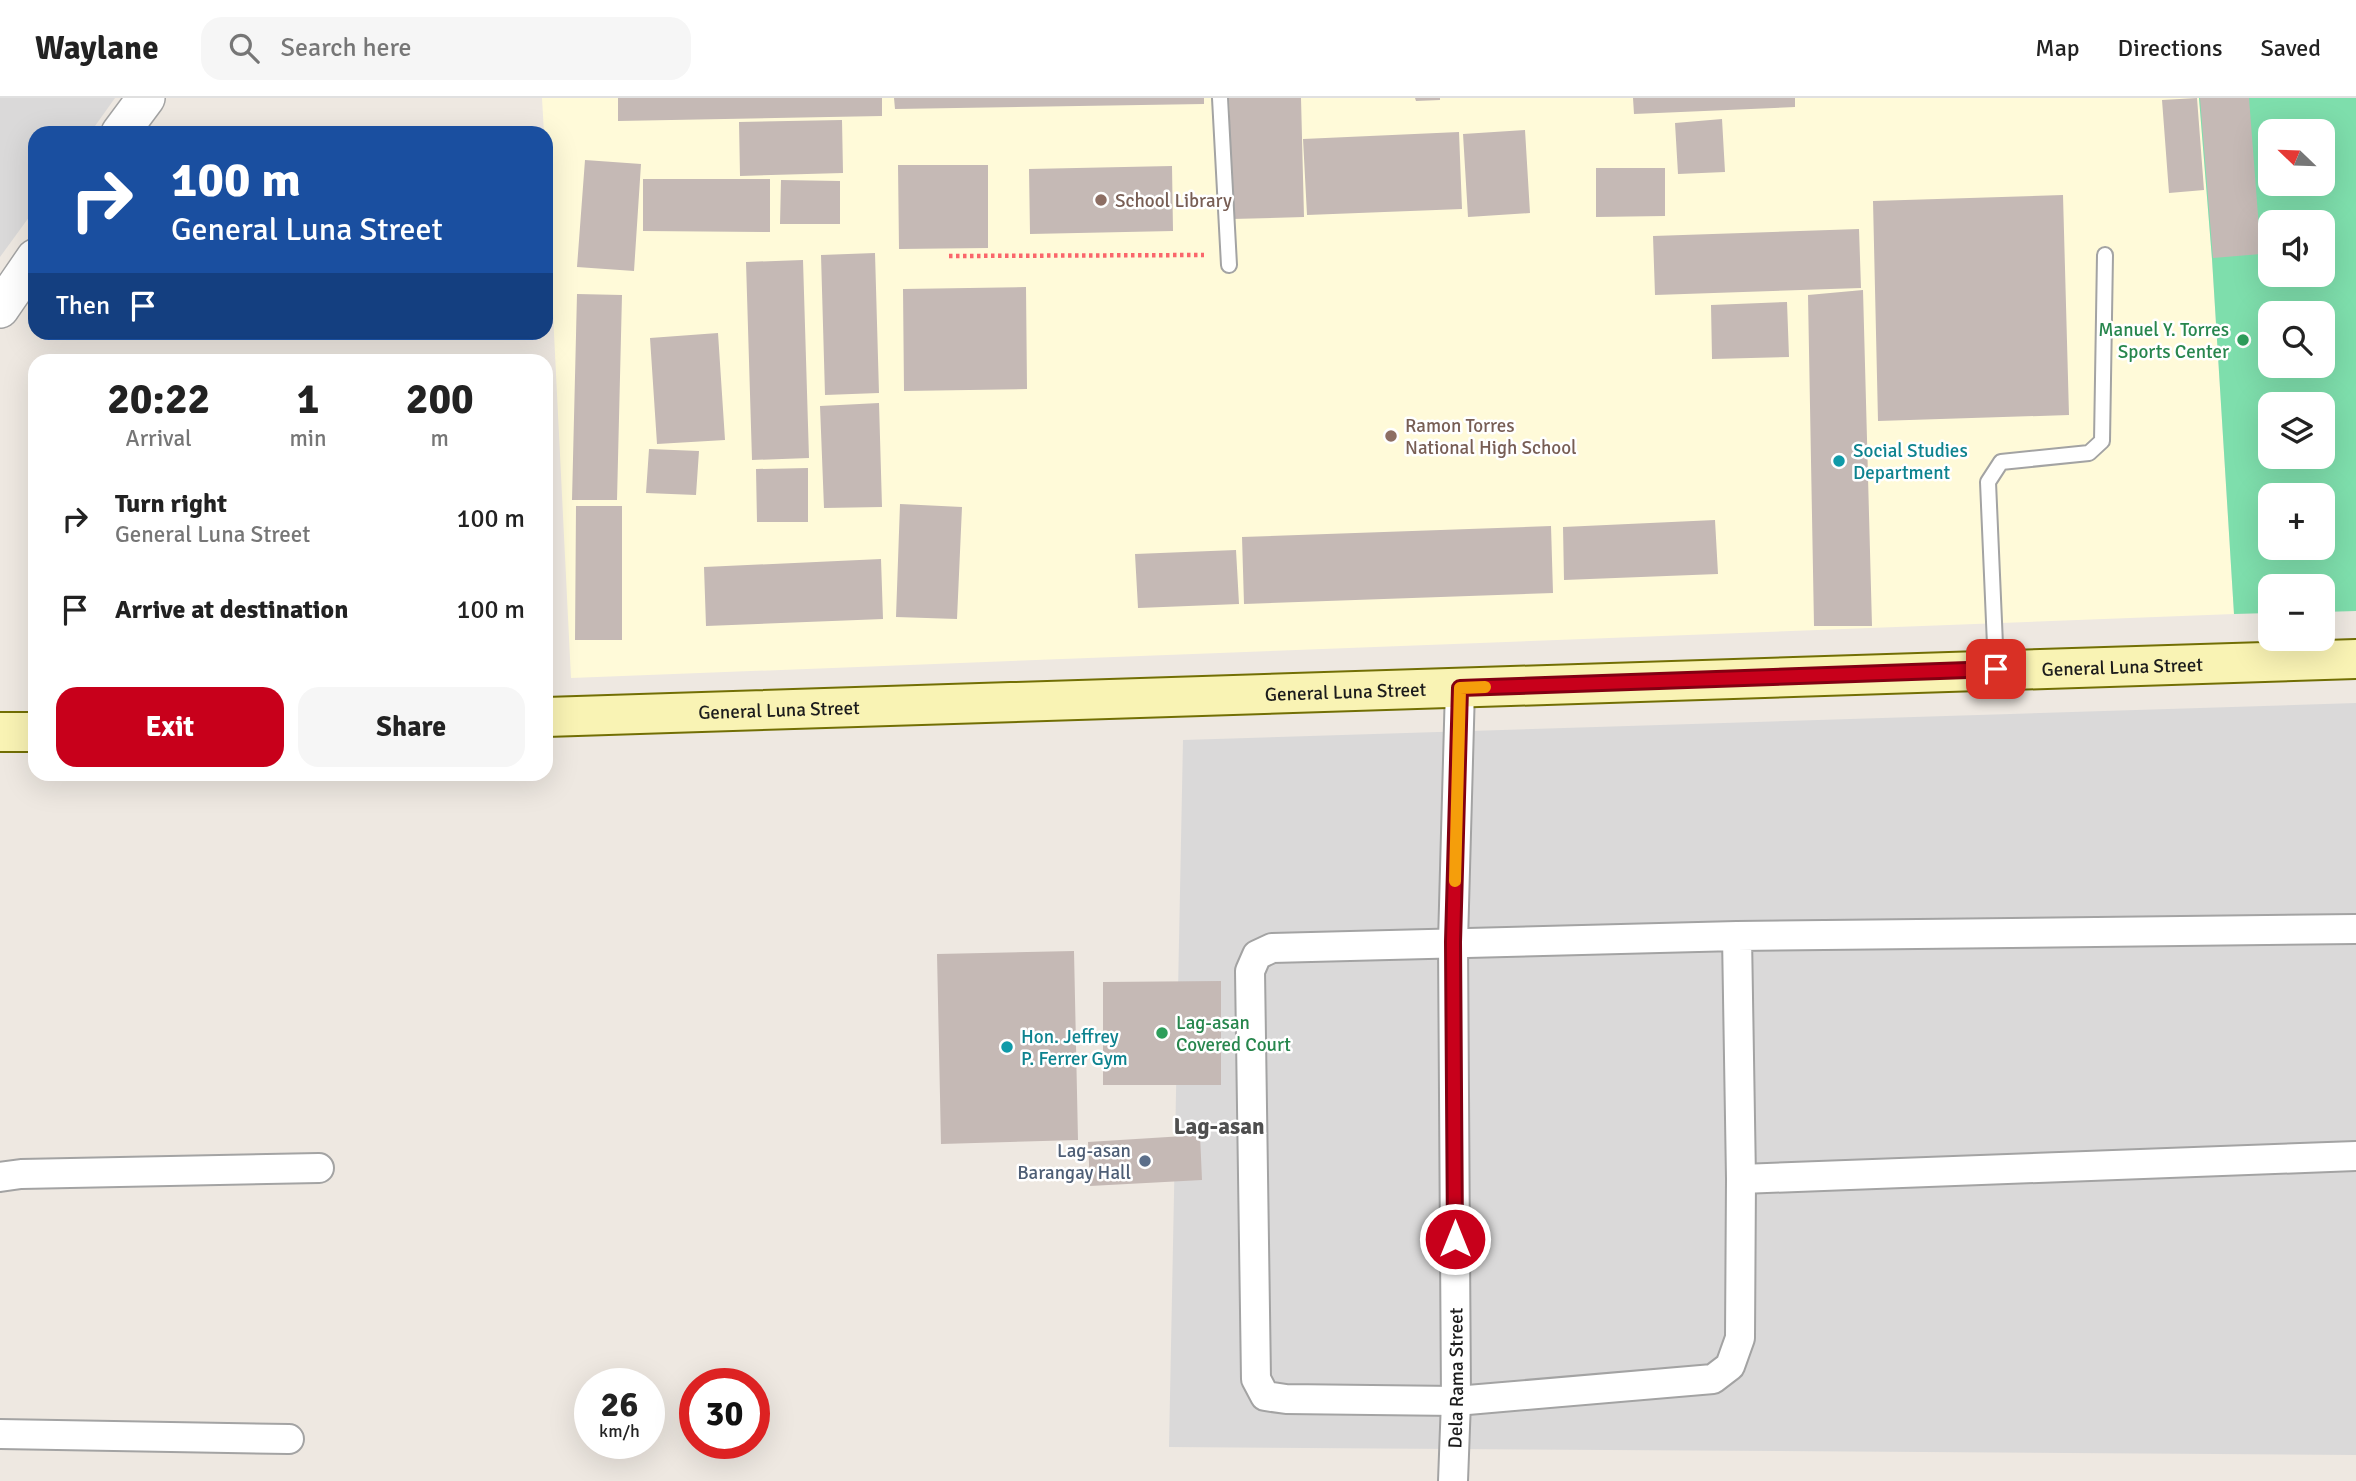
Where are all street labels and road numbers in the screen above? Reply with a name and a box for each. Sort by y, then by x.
street label: General Luna Street [2041,653,2204,682]
street label: General Luna Street [1265,678,1427,707]
street label: General Luna Street [698,696,860,725]
street label: Dela Rama Street [1443,1307,1469,1449]

